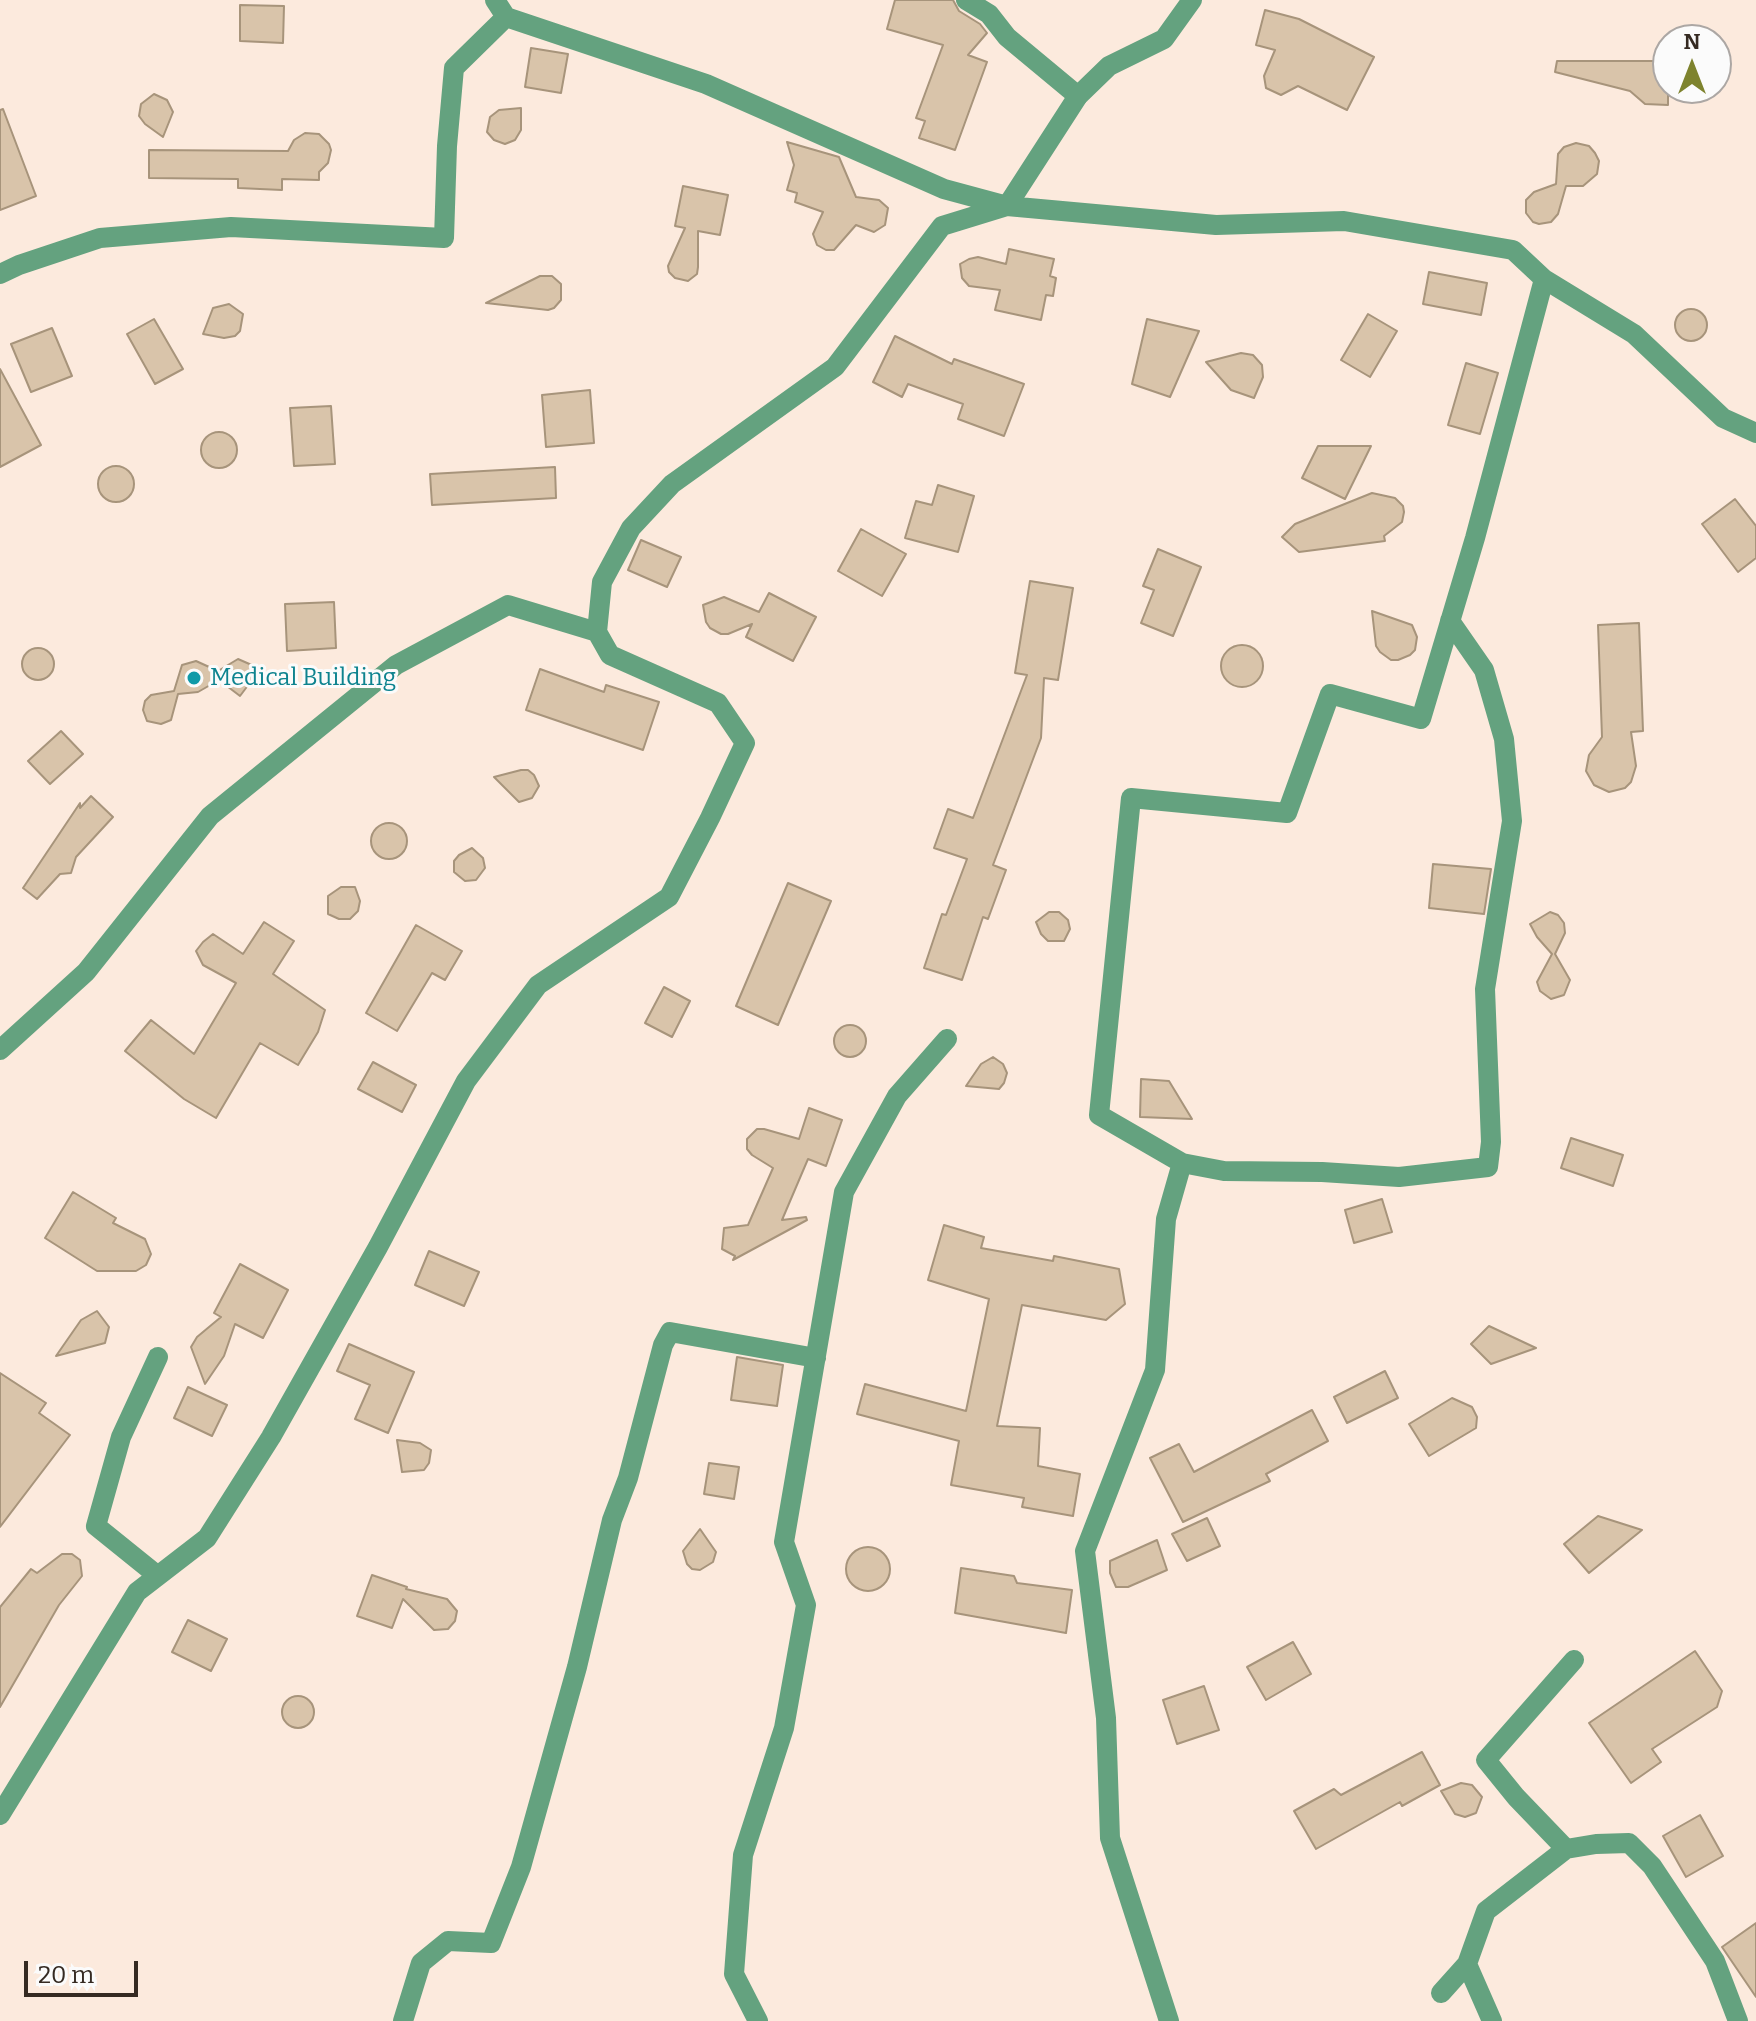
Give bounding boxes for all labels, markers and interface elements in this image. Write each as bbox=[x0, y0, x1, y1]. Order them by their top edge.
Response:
north arrow bbox=[1652, 24, 1732, 104]
text: N bbox=[1684, 28, 1700, 55]
place label: Medical Building bbox=[210, 664, 396, 692]
marker: Medical Building bbox=[185, 669, 203, 687]
scale bar bbox=[28, 1945, 142, 1995]
text: 20 m bbox=[38, 1961, 94, 1989]

